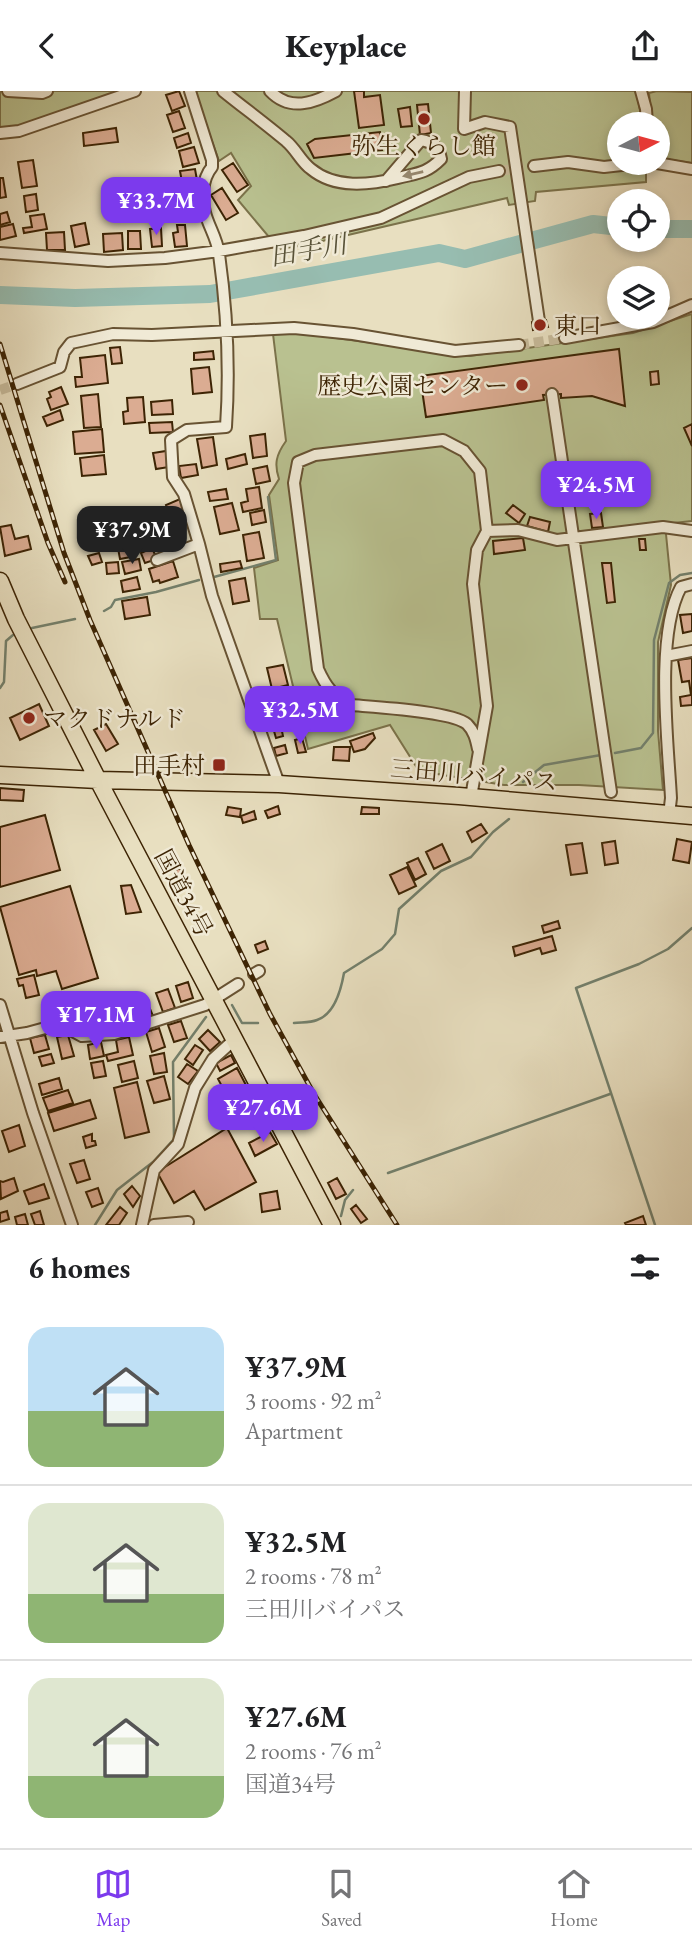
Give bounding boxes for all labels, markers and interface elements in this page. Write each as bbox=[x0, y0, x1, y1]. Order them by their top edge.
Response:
text: Keyplace bbox=[285, 25, 407, 67]
icon: back bbox=[28, 27, 66, 65]
icon: share bbox=[626, 27, 664, 65]
marker: 弥生くらし館 bbox=[416, 111, 432, 127]
north arrow bbox=[607, 112, 670, 175]
map controls bbox=[607, 112, 670, 329]
place label: 弥生くらし館 bbox=[352, 130, 496, 161]
one-way arrow bbox=[402, 169, 424, 180]
pin: ¥33.7M bbox=[99, 177, 213, 237]
text: ¥33.7M bbox=[117, 185, 195, 215]
button: locate bbox=[607, 189, 670, 252]
water label: 田手川 bbox=[267, 226, 352, 274]
button: layers bbox=[607, 266, 670, 329]
place label: 東口 bbox=[554, 310, 602, 341]
marker: 東口 bbox=[532, 317, 548, 333]
place label: 歴史公園センター bbox=[317, 370, 508, 401]
marker: 歴史公園センター bbox=[514, 377, 530, 393]
pin: ¥24.5M bbox=[539, 461, 653, 521]
text: ¥24.5M bbox=[557, 469, 635, 499]
pin: ¥37.9M bbox=[75, 507, 189, 566]
text: ¥37.9M bbox=[93, 514, 171, 544]
pin: ¥32.5M bbox=[243, 687, 357, 746]
text: ¥32.5M bbox=[261, 694, 339, 724]
place label: マクドナルド bbox=[43, 703, 186, 734]
marker: マクドナルド bbox=[21, 710, 37, 726]
place label: 田手村 bbox=[133, 750, 205, 781]
street label: 三田川バイパス bbox=[389, 752, 559, 798]
marker: 田手村 bbox=[211, 757, 227, 773]
street label: 国道34号 bbox=[148, 844, 220, 942]
pin: ¥17.1M bbox=[39, 991, 153, 1051]
text: ¥17.1M bbox=[57, 999, 135, 1029]
pin: ¥27.6M bbox=[206, 1084, 320, 1144]
text: ¥27.6M bbox=[224, 1092, 302, 1122]
text: 6 homes bbox=[28, 1248, 130, 1287]
icon: filters bbox=[626, 1248, 664, 1286]
text: ¥37.9M bbox=[245, 1347, 347, 1386]
icon: home bbox=[84, 1355, 168, 1439]
text: 3 rooms · 92 m² bbox=[245, 1386, 382, 1416]
text: Apartment bbox=[245, 1416, 343, 1446]
text: ¥32.5M bbox=[245, 1522, 347, 1561]
icon: home bbox=[84, 1531, 168, 1615]
text: 2 rooms · 78 m² bbox=[245, 1561, 382, 1591]
text: 三田川バイパス bbox=[245, 1594, 406, 1624]
text: ¥27.6M bbox=[245, 1697, 347, 1736]
icon: home bbox=[84, 1706, 168, 1790]
text: 2 rooms · 76 m² bbox=[245, 1736, 382, 1766]
text: 国道34号 bbox=[245, 1769, 336, 1799]
tab: Map bbox=[94, 1865, 132, 1932]
tab: Saved bbox=[321, 1865, 362, 1932]
tab: Home bbox=[551, 1865, 598, 1932]

